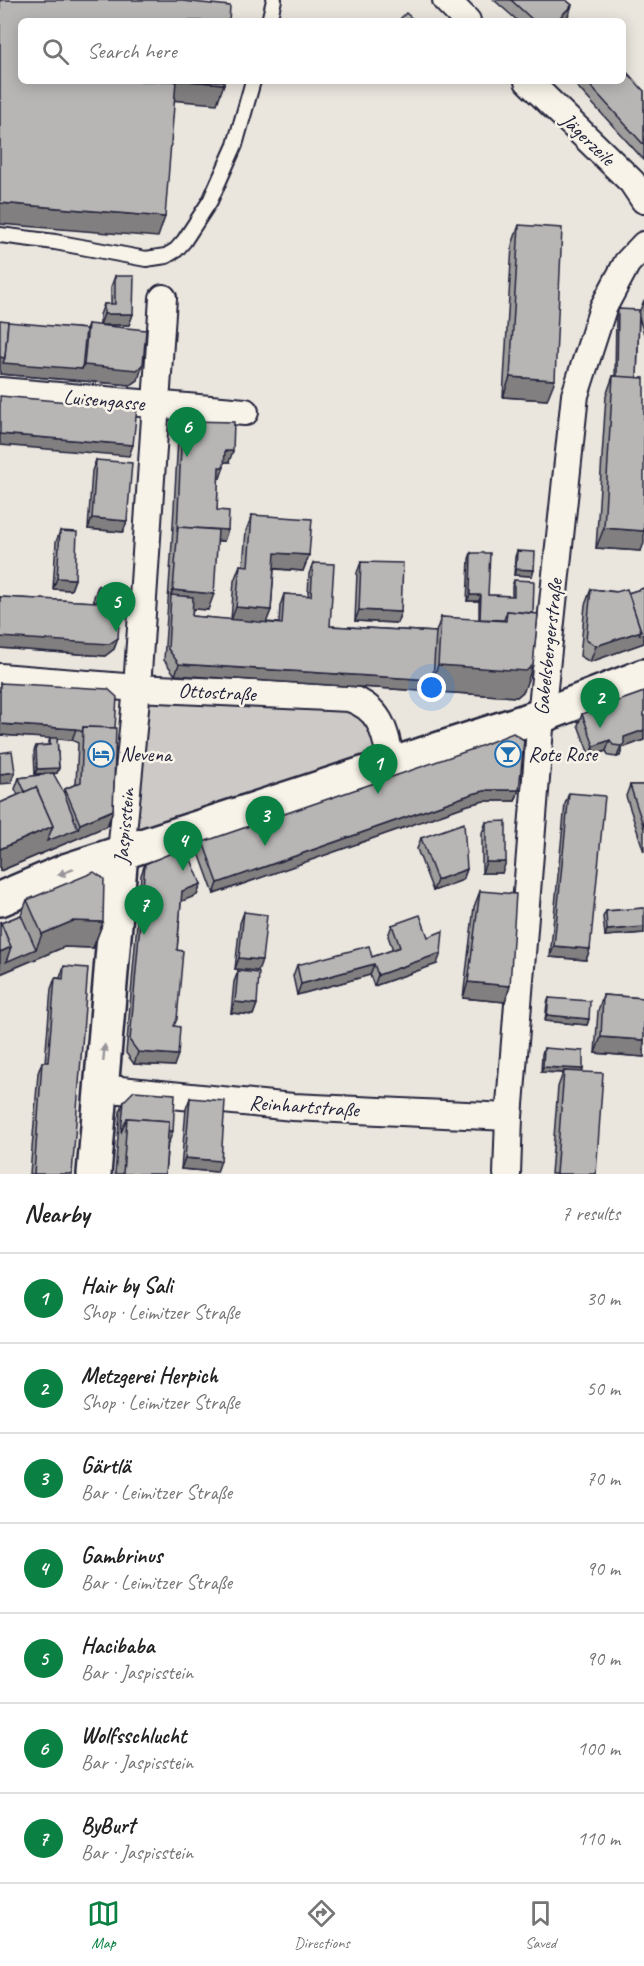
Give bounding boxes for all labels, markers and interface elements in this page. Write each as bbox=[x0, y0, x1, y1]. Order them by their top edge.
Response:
search box bbox=[18, 18, 626, 84]
icon: search bbox=[39, 35, 72, 68]
text: Search here bbox=[87, 37, 177, 65]
street label: Jägerzeile bbox=[555, 106, 622, 173]
street label: Luisengasse bbox=[63, 384, 147, 417]
pin: 6 bbox=[168, 408, 207, 457]
street label: Gabelsbergerstraße bbox=[528, 576, 568, 716]
pin: 5 bbox=[96, 582, 136, 632]
your location bbox=[417, 673, 446, 702]
street label: Ottostraße bbox=[178, 677, 259, 707]
pin: 2 bbox=[580, 678, 620, 728]
hotel icon: Nevena bbox=[86, 739, 116, 769]
bar icon: Rote Rose bbox=[493, 739, 523, 769]
place label: Nevena bbox=[120, 741, 174, 767]
place label: Rote Rose bbox=[528, 741, 599, 767]
pin: 1 bbox=[358, 744, 398, 794]
street label: Jaspisstein bbox=[108, 786, 140, 866]
pin: 3 bbox=[246, 796, 284, 846]
pin: 4 bbox=[164, 822, 202, 871]
one-way arrow bbox=[57, 867, 75, 877]
pin: 7 bbox=[124, 886, 164, 935]
one-way arrow bbox=[99, 1043, 108, 1062]
street label: Reinhartstraße bbox=[248, 1089, 362, 1123]
text: Nearby bbox=[24, 1197, 89, 1230]
text: 7 results bbox=[561, 1201, 620, 1226]
text: Hair by Sali bbox=[81, 1272, 172, 1300]
text: 1 bbox=[39, 1286, 48, 1311]
text: 30 m bbox=[586, 1286, 620, 1311]
text: Shop · Leimitzer Straße bbox=[81, 1300, 240, 1325]
text: Metzgerei Herpich bbox=[81, 1362, 218, 1390]
text: 2 bbox=[39, 1376, 48, 1401]
text: 50 m bbox=[586, 1376, 620, 1401]
text: Shop · Leimitzer Straße bbox=[81, 1390, 240, 1415]
text: Gärtlä bbox=[81, 1452, 130, 1480]
text: 3 bbox=[39, 1466, 48, 1491]
text: 70 m bbox=[586, 1466, 620, 1491]
text: Bar · Leimitzer Straße bbox=[81, 1480, 232, 1505]
text: Gambrinus bbox=[81, 1542, 162, 1570]
text: 4 bbox=[39, 1556, 48, 1581]
text: 90 m bbox=[586, 1556, 620, 1581]
text: Bar · Leimitzer Straße bbox=[81, 1570, 232, 1595]
text: Hacibaba bbox=[81, 1632, 154, 1660]
text: 5 bbox=[39, 1646, 48, 1671]
text: 90 m bbox=[586, 1646, 620, 1671]
text: Bar · Jaspisstein bbox=[81, 1660, 193, 1685]
text: Wolfsschlucht bbox=[81, 1722, 186, 1750]
text: 6 bbox=[39, 1736, 48, 1761]
text: 100 m bbox=[577, 1736, 620, 1761]
text: Bar · Jaspisstein bbox=[81, 1750, 193, 1775]
text: ByBurt bbox=[81, 1812, 135, 1840]
text: 7 bbox=[39, 1826, 48, 1851]
text: 110 m bbox=[577, 1826, 620, 1851]
text: Bar · Jaspisstein bbox=[81, 1840, 193, 1865]
tab: Map bbox=[87, 1897, 120, 1953]
tab: Directions bbox=[294, 1897, 350, 1953]
tab: Saved bbox=[524, 1897, 557, 1953]

